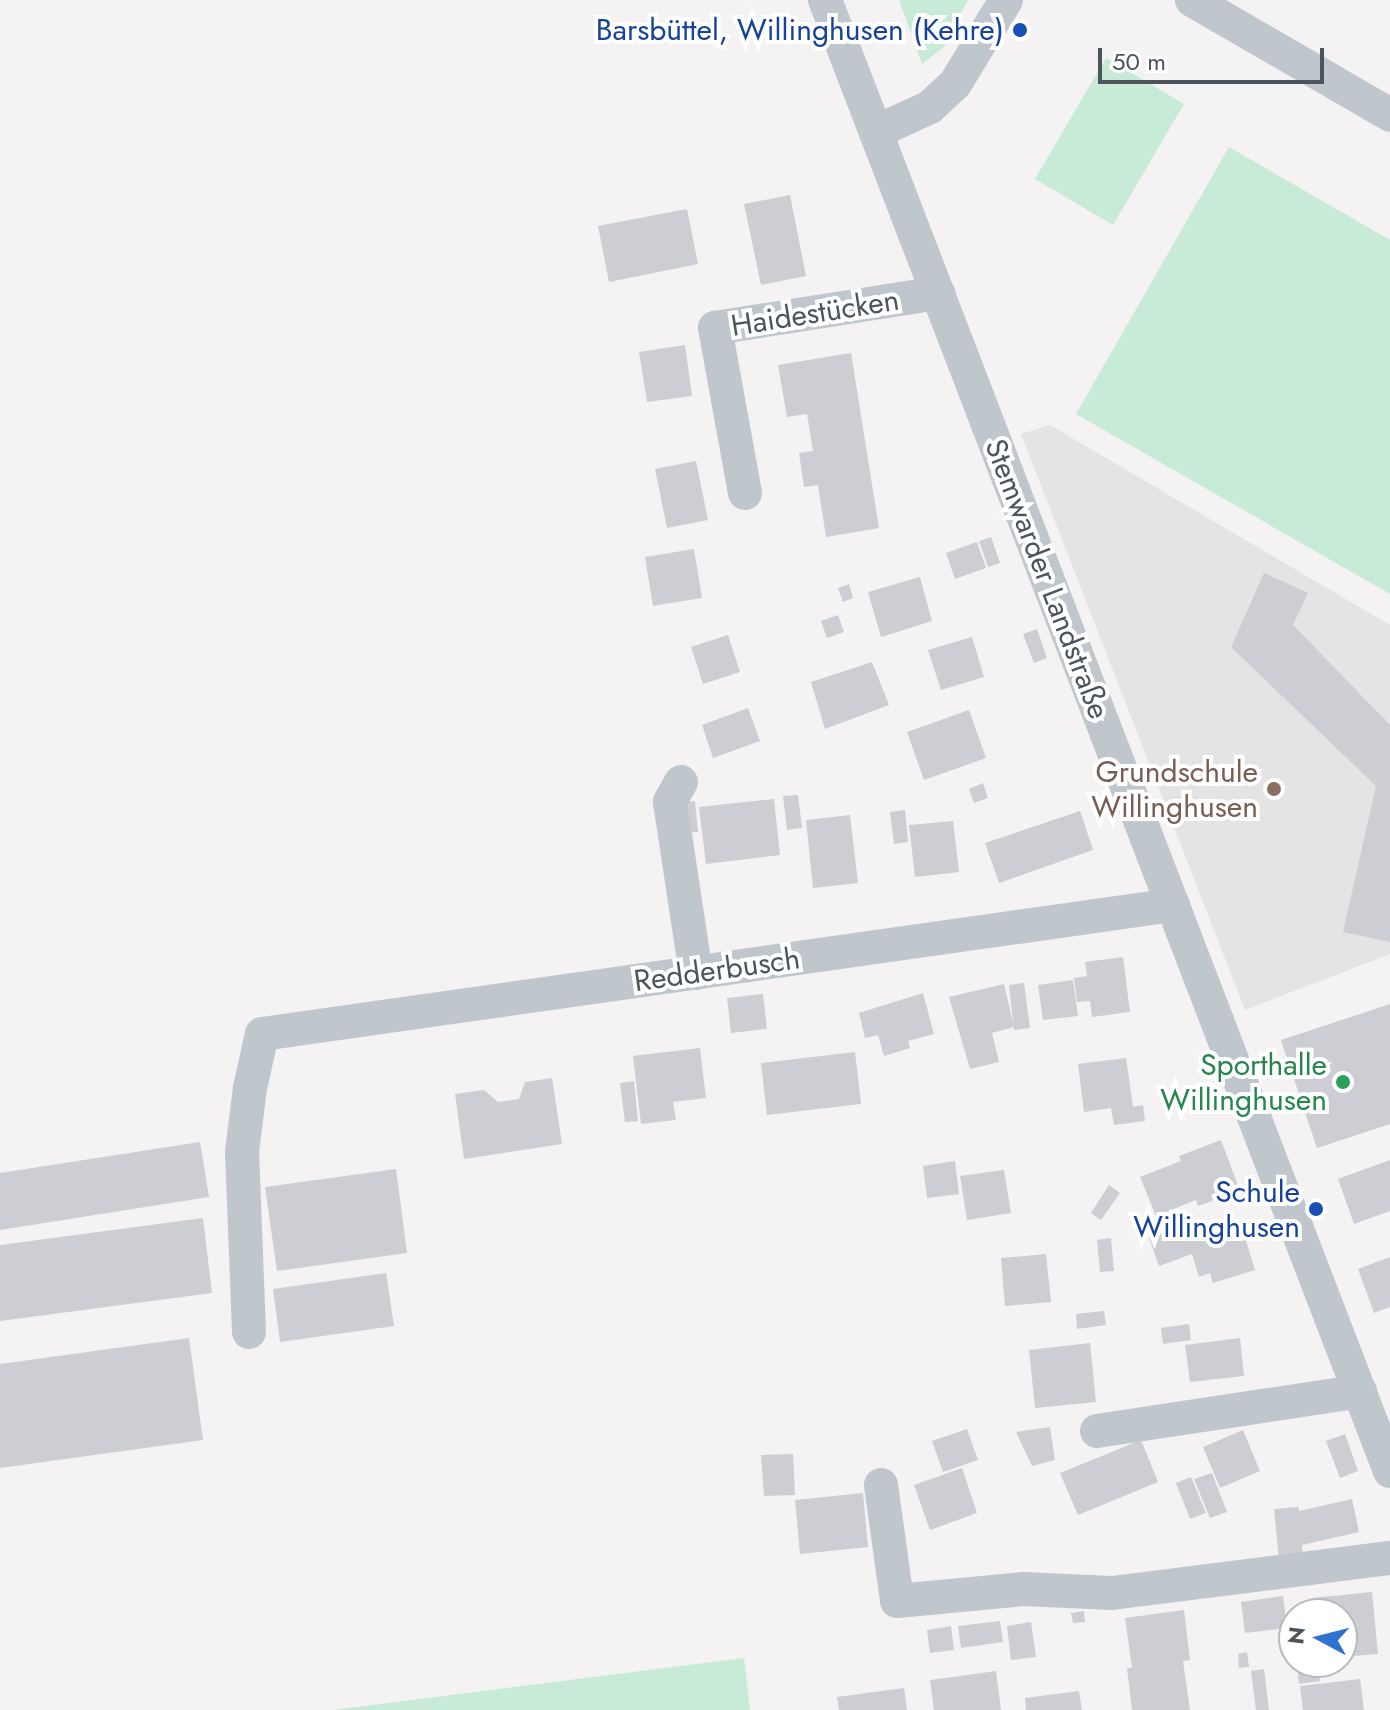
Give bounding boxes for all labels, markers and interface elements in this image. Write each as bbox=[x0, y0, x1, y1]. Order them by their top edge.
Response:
place label: Barsbüttel, Willinghusen (Kehre) bbox=[596, 12, 1004, 48]
marker: Barsbüttel, Willinghusen (Kehre) bbox=[1011, 21, 1029, 39]
scale bar bbox=[1102, 32, 1328, 82]
text: 50 m bbox=[1112, 44, 1166, 79]
street label: Haidestücken bbox=[728, 282, 902, 344]
street label: Stemwarder Landstraße bbox=[977, 434, 1117, 724]
place label: Grundschule Willinghusen bbox=[1091, 754, 1258, 824]
marker: Grundschule Willinghusen bbox=[1265, 780, 1283, 798]
street label: Redderbusch bbox=[632, 941, 802, 999]
place label: Sporthalle Willinghusen bbox=[1160, 1047, 1327, 1118]
marker: Sporthalle Willinghusen bbox=[1334, 1073, 1352, 1091]
place label: Schule Willinghusen bbox=[1133, 1174, 1300, 1244]
marker: Schule Willinghusen bbox=[1307, 1200, 1325, 1218]
north arrow bbox=[1278, 1598, 1358, 1678]
text: N bbox=[1279, 1625, 1313, 1646]

